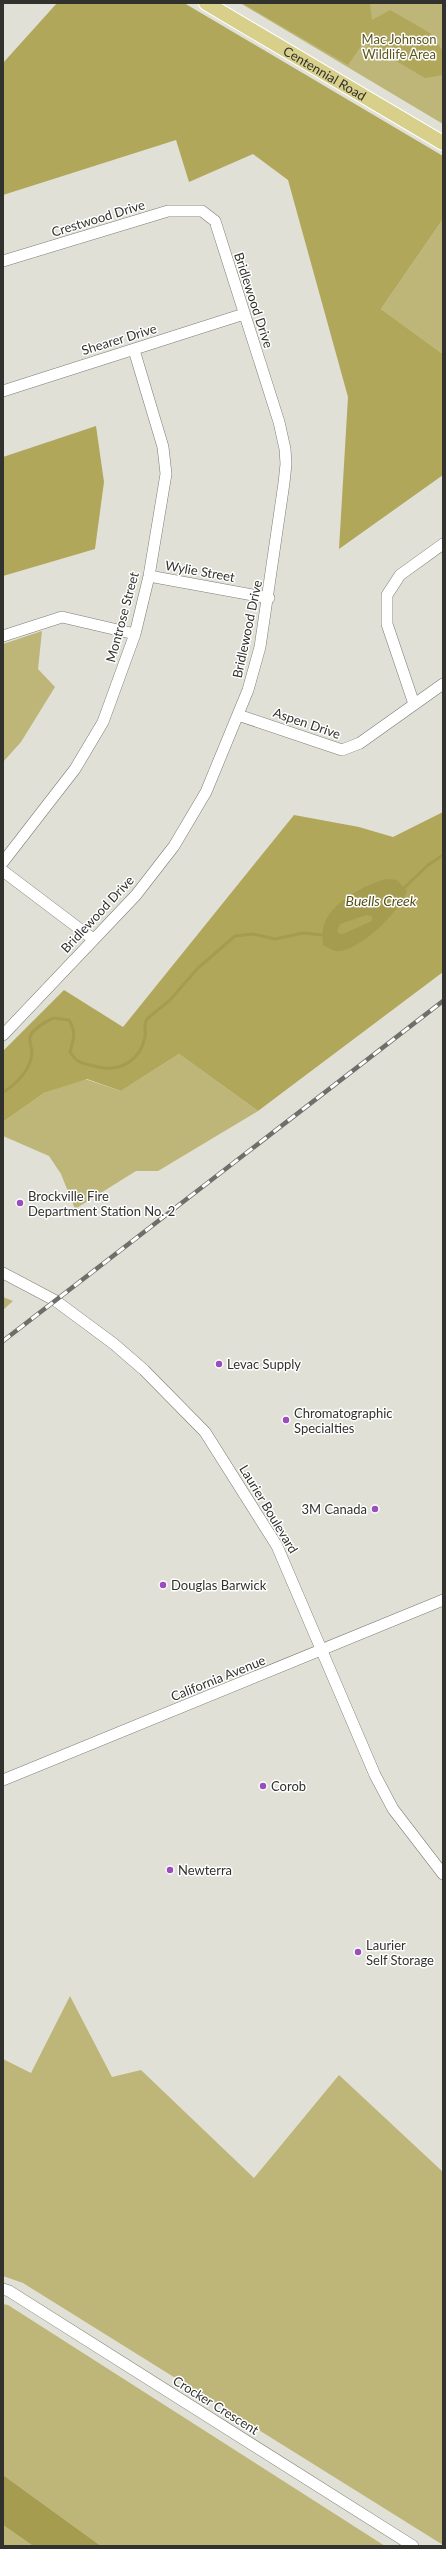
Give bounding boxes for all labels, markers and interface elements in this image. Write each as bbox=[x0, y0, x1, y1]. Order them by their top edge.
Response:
park label: Mac Johnson Wildlife Area bbox=[362, 31, 436, 62]
street label: Centennial Road bbox=[280, 43, 369, 104]
street label: Crestwood Drive bbox=[49, 196, 147, 240]
street label: Bridlewood Drive bbox=[231, 250, 277, 350]
street label: Shearer Drive bbox=[80, 320, 159, 358]
street label: Wylie Street bbox=[164, 557, 236, 585]
street label: Montrose Street bbox=[102, 570, 142, 664]
street label: Bridlewood Drive bbox=[229, 578, 265, 679]
street label: Aspen Drive bbox=[271, 704, 343, 742]
street label: Bridlewood Drive bbox=[57, 872, 137, 956]
water label: Buells Creek bbox=[346, 892, 417, 909]
place label: Brockville Fire Department Station No. 2 bbox=[28, 1188, 175, 1219]
marker: Brockville Fire Department Station No. 2 bbox=[15, 1198, 25, 1208]
place label: Levac Supply bbox=[227, 1356, 301, 1372]
marker: Levac Supply bbox=[214, 1359, 224, 1369]
place label: Chromatographic Specialties bbox=[294, 1405, 393, 1436]
marker: Chromatographic Specialties bbox=[281, 1415, 291, 1425]
street label: Laurier Boulevard bbox=[236, 1462, 302, 1556]
place label: 3M Canada bbox=[301, 1501, 367, 1517]
marker: 3M Canada bbox=[370, 1504, 380, 1514]
place label: Douglas Barwick bbox=[171, 1577, 267, 1593]
marker: Douglas Barwick bbox=[158, 1580, 168, 1590]
street label: California Avenue bbox=[168, 1652, 268, 1704]
place label: Corob bbox=[271, 1778, 306, 1794]
marker: Corob bbox=[258, 1781, 268, 1791]
place label: Newterra bbox=[178, 1862, 232, 1878]
marker: Newterra bbox=[165, 1865, 175, 1875]
place label: Laurier Self Storage bbox=[366, 1937, 434, 1968]
marker: Laurier Self Storage bbox=[353, 1947, 363, 1957]
street label: Crocker Crescent bbox=[170, 2372, 262, 2438]

